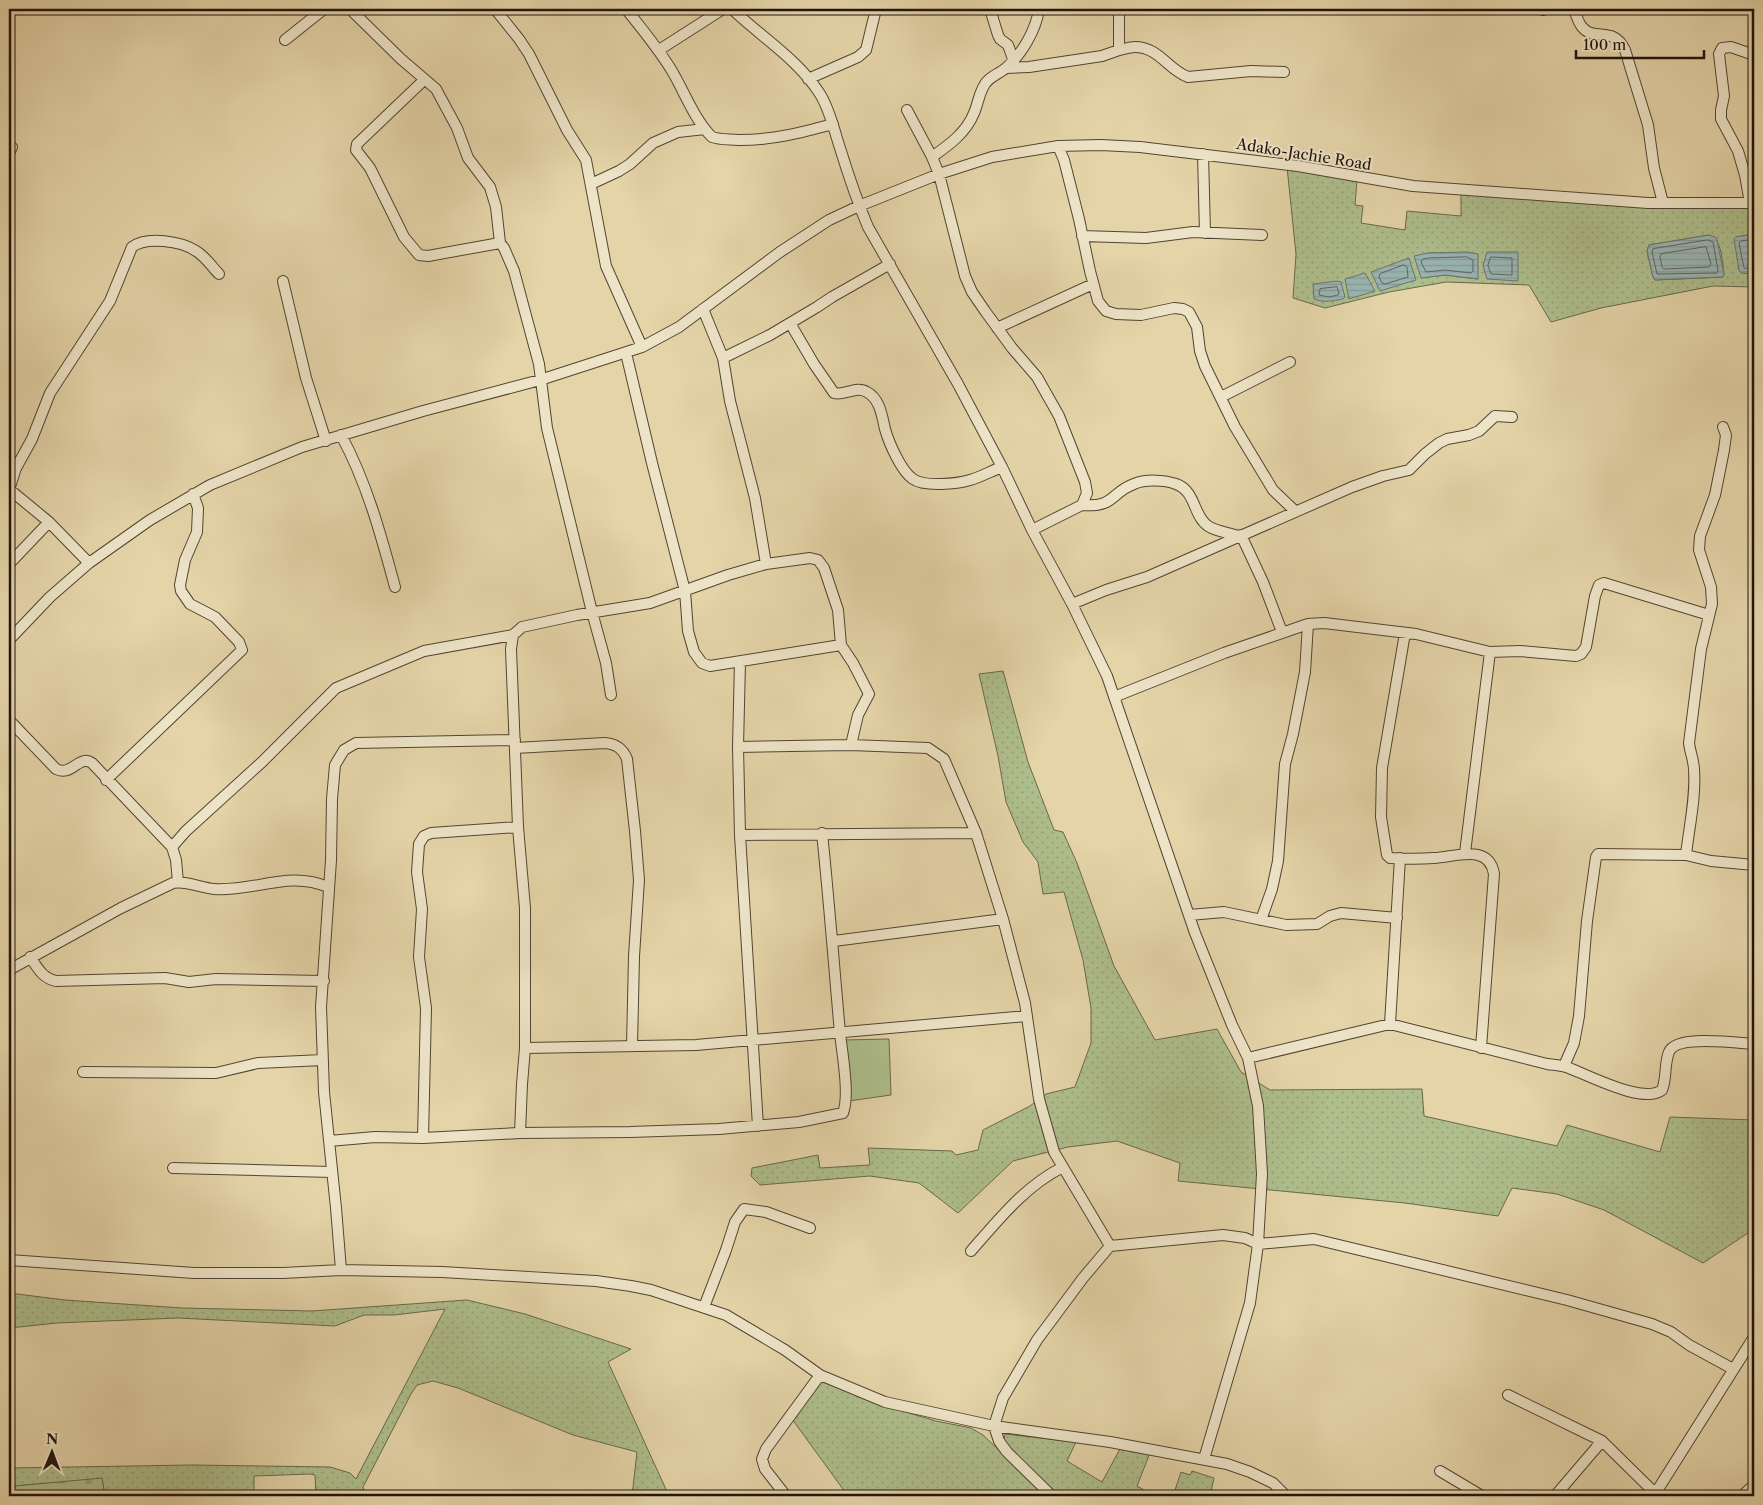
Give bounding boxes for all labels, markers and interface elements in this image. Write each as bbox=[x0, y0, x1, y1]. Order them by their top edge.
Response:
scale bar bbox=[1576, 28, 1703, 60]
text: 100 m bbox=[1583, 35, 1626, 54]
street label: Adako-Jachie Road bbox=[1234, 134, 1373, 174]
north arrow bbox=[28, 1428, 78, 1478]
text: N bbox=[46, 1430, 58, 1448]

